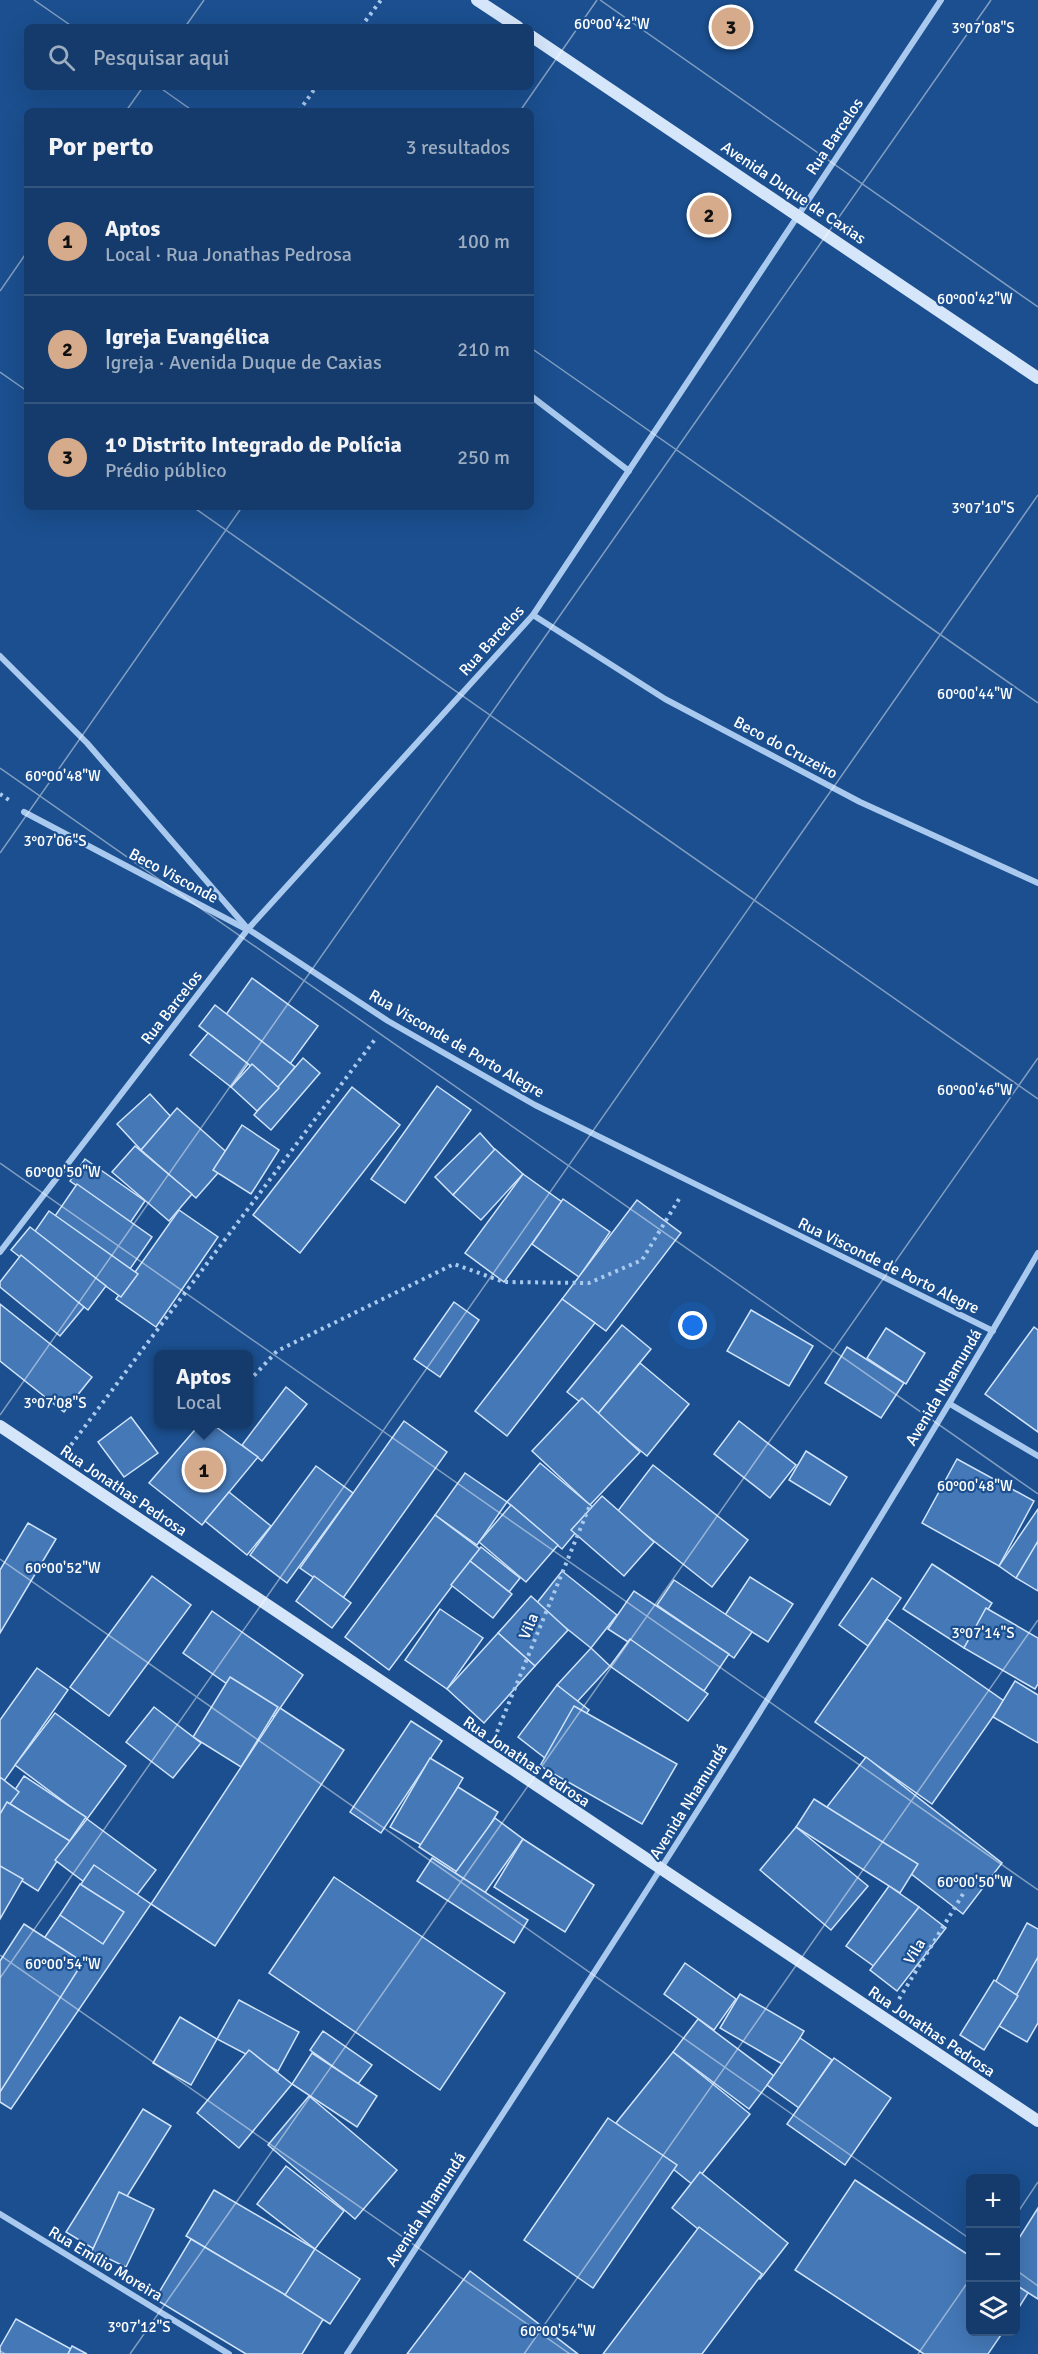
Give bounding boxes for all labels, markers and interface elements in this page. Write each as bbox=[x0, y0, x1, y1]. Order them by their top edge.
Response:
pin: 3 bbox=[712, 4, 750, 50]
text: 60°00'42"W bbox=[574, 15, 650, 33]
text: 3°07'08"S bbox=[951, 19, 1015, 37]
search box bbox=[24, 24, 534, 90]
icon: search bbox=[45, 41, 78, 74]
text: Pesquisar aqui bbox=[93, 44, 229, 71]
street label: Rua Barcelos bbox=[802, 94, 868, 179]
text: Por perto bbox=[48, 131, 154, 163]
text: 3 resultados bbox=[406, 135, 510, 160]
street label: Avenida Duque de Caxias bbox=[717, 137, 870, 249]
pin: 2 bbox=[690, 192, 728, 238]
text: Aptos bbox=[105, 215, 160, 242]
text: 1 bbox=[62, 229, 73, 254]
text: 100 m bbox=[457, 229, 510, 254]
text: Local · Rua Jonathas Pedrosa bbox=[105, 242, 352, 267]
text: 60°00'42"W bbox=[937, 290, 1013, 308]
text: Igreja Evangélica bbox=[105, 323, 270, 350]
text: 2 bbox=[62, 337, 73, 362]
text: 210 m bbox=[457, 337, 510, 362]
text: Igreja · Avenida Duque de Caxias bbox=[105, 350, 382, 375]
text: 1º Distrito Integrado de Polícia bbox=[105, 431, 402, 458]
text: 3 bbox=[62, 445, 73, 470]
text: 250 m bbox=[457, 445, 510, 470]
text: Prédio público bbox=[105, 458, 227, 483]
text: 3°07'10"S bbox=[951, 499, 1015, 517]
street label: Rua Barcelos bbox=[455, 601, 529, 680]
text: 60°00'44"W bbox=[937, 685, 1013, 703]
street label: Beco do Cruzeiro bbox=[730, 712, 841, 784]
text: 60°00'48"W bbox=[25, 767, 101, 785]
text: 3°07'06"S bbox=[23, 832, 87, 850]
street label: Beco Visconde bbox=[125, 844, 222, 908]
street label: Rua Barcelos bbox=[137, 967, 207, 1049]
street label: Rua Visconde de Porto Alegre bbox=[365, 985, 548, 1102]
text: 60°00'46"W bbox=[937, 1081, 1013, 1099]
text: 60°00'50"W bbox=[25, 1163, 101, 1181]
street label: Rua Visconde de Porto Alegre bbox=[795, 1213, 983, 1319]
your location bbox=[678, 1311, 707, 1340]
street label: Avenida Nhamundá bbox=[901, 1326, 986, 1449]
popup bbox=[154, 1350, 253, 1428]
text: Aptos bbox=[176, 1363, 231, 1390]
text: Local bbox=[176, 1390, 222, 1415]
text: 3°07'08"S bbox=[23, 1394, 87, 1412]
street label: Rua Jonathas Pedrosa bbox=[56, 1441, 191, 1541]
pin: 1 bbox=[184, 1448, 224, 1492]
text: 60°00'48"W bbox=[937, 1477, 1013, 1495]
text: 60°00'52"W bbox=[25, 1559, 101, 1577]
street label: Vila bbox=[515, 1610, 543, 1642]
text: 3°07'14"S bbox=[951, 1624, 1015, 1642]
street label: Rua Jonathas Pedrosa bbox=[459, 1712, 594, 1812]
street label: Avenida Nhamundá bbox=[645, 1740, 732, 1863]
text: 60°00'50"W bbox=[937, 1873, 1013, 1891]
street label: Vila bbox=[899, 1935, 930, 1968]
text: 60°00'54"W bbox=[25, 1955, 101, 1973]
street label: Rua Jonathas Pedrosa bbox=[864, 1982, 999, 2082]
street label: Avenida Nhamundá bbox=[381, 2149, 470, 2270]
map controls bbox=[966, 2174, 1020, 2336]
button: + bbox=[966, 2174, 1020, 2228]
street label: Rua Emílio Moreira bbox=[45, 2222, 166, 2306]
button: − bbox=[966, 2228, 1020, 2282]
button: layers bbox=[966, 2282, 1020, 2336]
text: 3°07'12"S bbox=[107, 2318, 171, 2336]
text: 60°00'54"W bbox=[520, 2322, 596, 2340]

